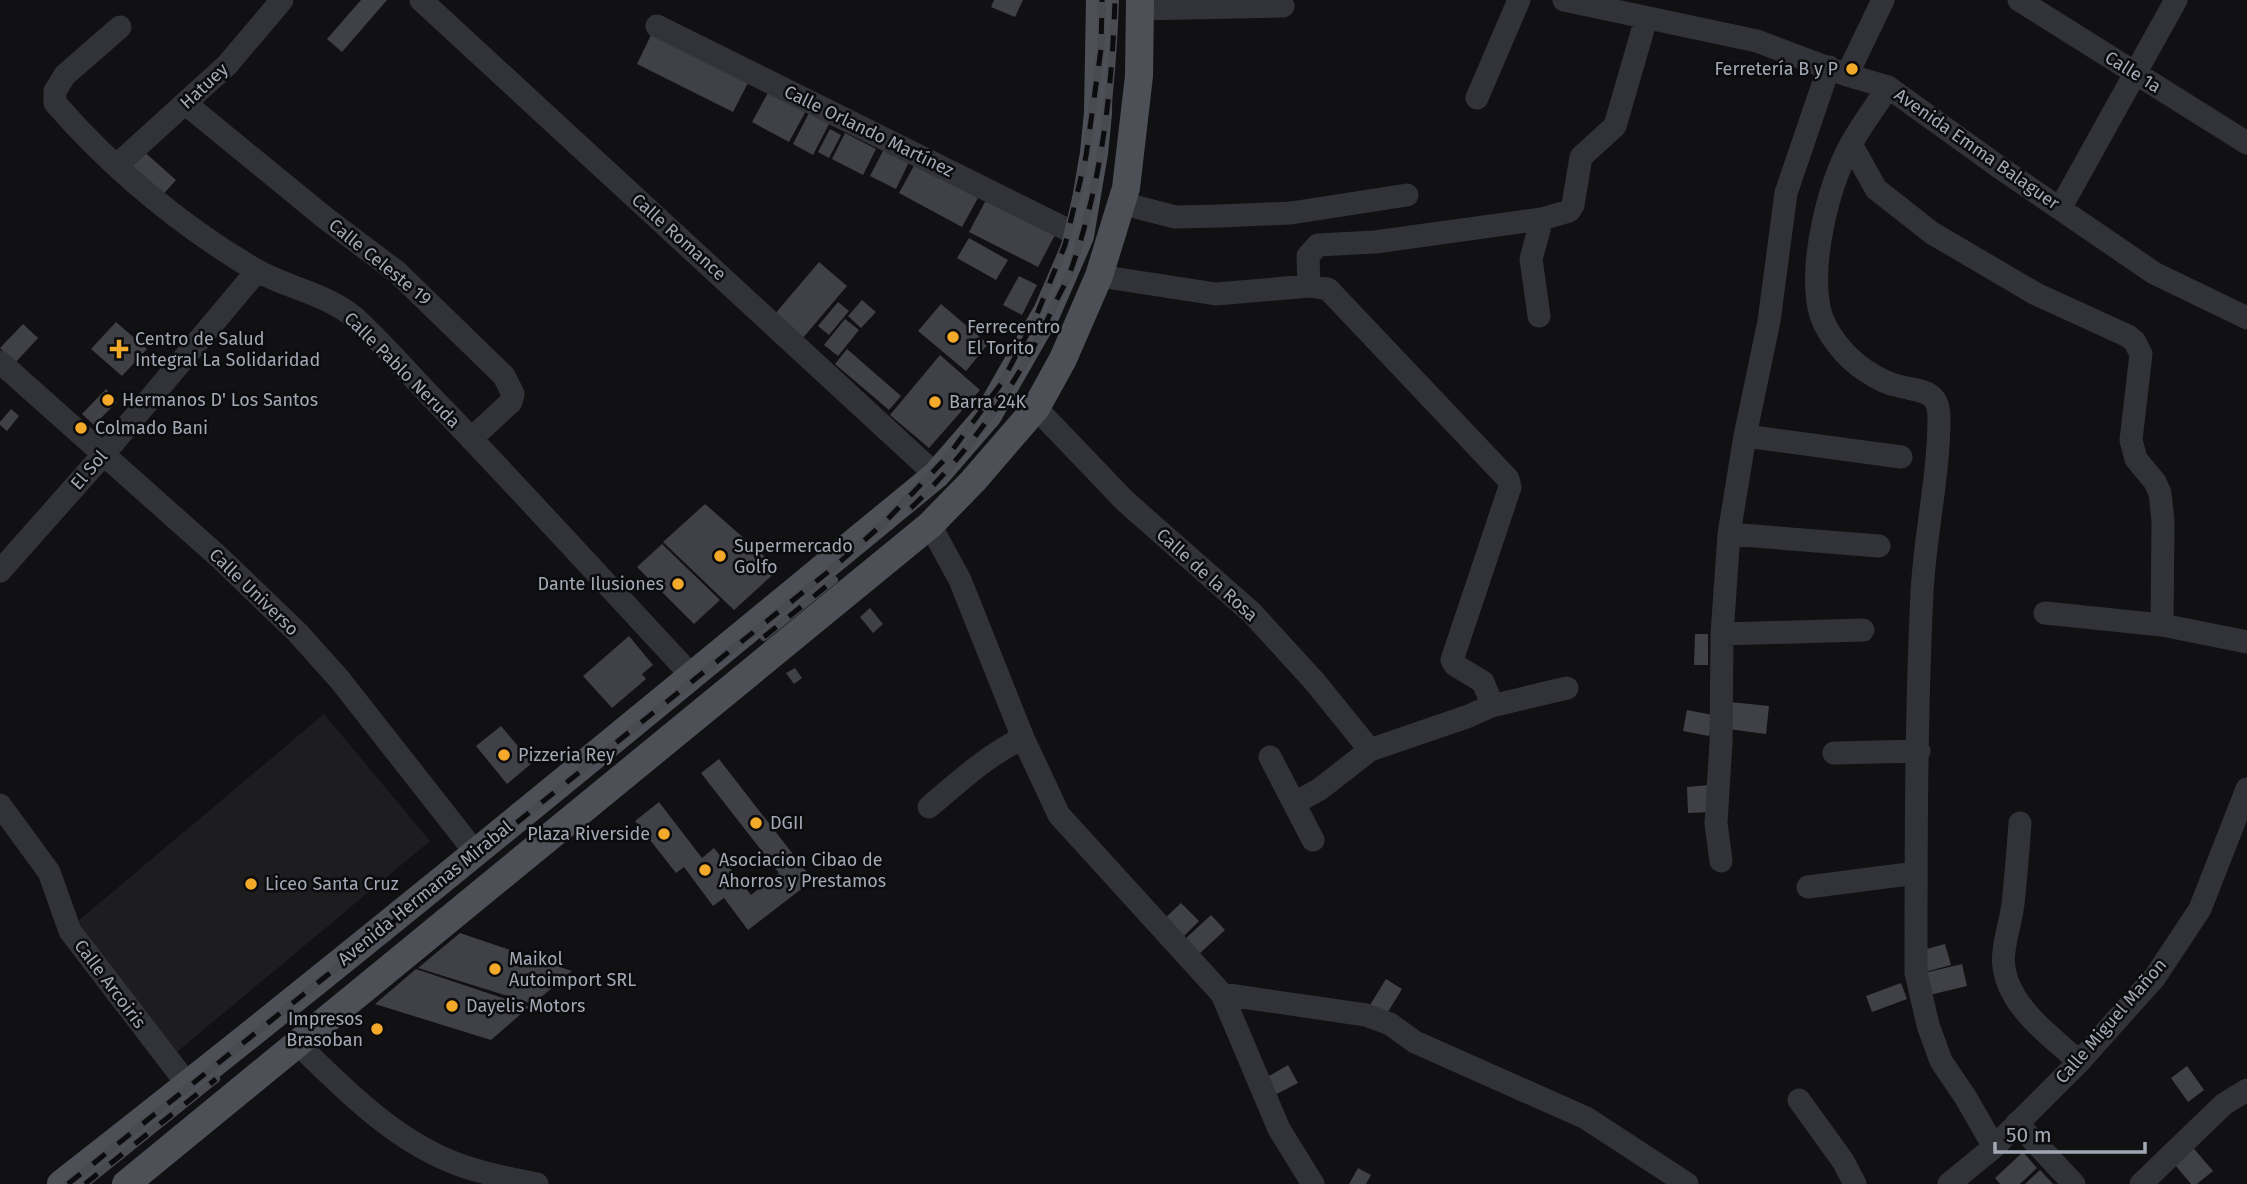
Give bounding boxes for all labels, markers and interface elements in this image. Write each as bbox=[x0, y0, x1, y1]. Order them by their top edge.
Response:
street label: Calle 1a bbox=[2101, 46, 2165, 98]
street label: Hatuey bbox=[175, 58, 233, 114]
place label: Ferretería B y P bbox=[1714, 58, 1838, 80]
marker: Ferretería B y P bbox=[1844, 61, 1860, 77]
street label: Calle Orlando Martínez bbox=[781, 80, 957, 182]
street label: Avenida Emma Balaguer bbox=[1890, 84, 2064, 214]
street label: Calle Romance bbox=[627, 189, 731, 285]
street label: Calle Celeste 19 bbox=[324, 214, 436, 310]
street label: Calle Pablo Neruda bbox=[339, 307, 465, 433]
place label: Ferrecentro El Torito bbox=[967, 316, 1060, 359]
place label: Centro de Salud Integral La Solidaridad bbox=[135, 328, 320, 371]
marker: Ferrecentro El Torito bbox=[945, 329, 961, 345]
marker: Centro de Salud Integral La Solidaridad bbox=[109, 339, 129, 359]
place label: Hermanos D' Los Santos bbox=[122, 389, 318, 411]
place label: Barra 24K bbox=[949, 391, 1027, 413]
marker: Hermanos D' Los Santos bbox=[100, 392, 116, 408]
marker: Barra 24K bbox=[927, 394, 943, 410]
place label: Colmado Bani bbox=[95, 417, 208, 439]
marker: Colmado Bani bbox=[73, 420, 89, 436]
street label: El Sol bbox=[66, 446, 112, 494]
street label: Calle de la Rosa bbox=[1152, 524, 1262, 626]
place label: Supermercado Golfo bbox=[734, 535, 853, 578]
street label: Calle Universo bbox=[205, 544, 303, 640]
marker: Supermercado Golfo bbox=[712, 548, 728, 564]
place label: Dante Ilusiones bbox=[538, 573, 664, 595]
marker: Dante Ilusiones bbox=[670, 576, 686, 592]
place label: Pizzeria Rey bbox=[518, 744, 615, 766]
marker: Pizzeria Rey bbox=[496, 747, 512, 763]
place label: DGII bbox=[770, 812, 804, 834]
marker: DGII bbox=[748, 815, 764, 831]
street label: Avenida Hermanas Mirabal bbox=[333, 816, 517, 970]
place label: Plaza Riverside bbox=[527, 823, 650, 845]
marker: Plaza Riverside bbox=[656, 826, 672, 842]
place label: Asociacion Cibao de Ahorros y Prestamos bbox=[719, 849, 886, 892]
marker: Asociacion Cibao de Ahorros y Prestamos bbox=[697, 862, 713, 878]
place label: Liceo Santa Cruz bbox=[265, 873, 399, 895]
marker: Liceo Santa Cruz bbox=[243, 876, 259, 892]
street label: Calle Arcoiris bbox=[69, 935, 151, 1033]
place label: Maikol Autoimport SRL bbox=[509, 948, 636, 991]
street label: Calle Miguel Mañon bbox=[2051, 954, 2171, 1088]
marker: Maikol Autoimport SRL bbox=[487, 961, 503, 977]
place label: Dayelis Motors bbox=[466, 995, 585, 1017]
marker: Dayelis Motors bbox=[444, 998, 460, 1014]
place label: Impresos Brasoban bbox=[286, 1008, 363, 1051]
marker: Impresos Brasoban bbox=[369, 1021, 385, 1037]
scale bar bbox=[1995, 1110, 2146, 1154]
text: 50 m bbox=[2006, 1122, 2052, 1148]

